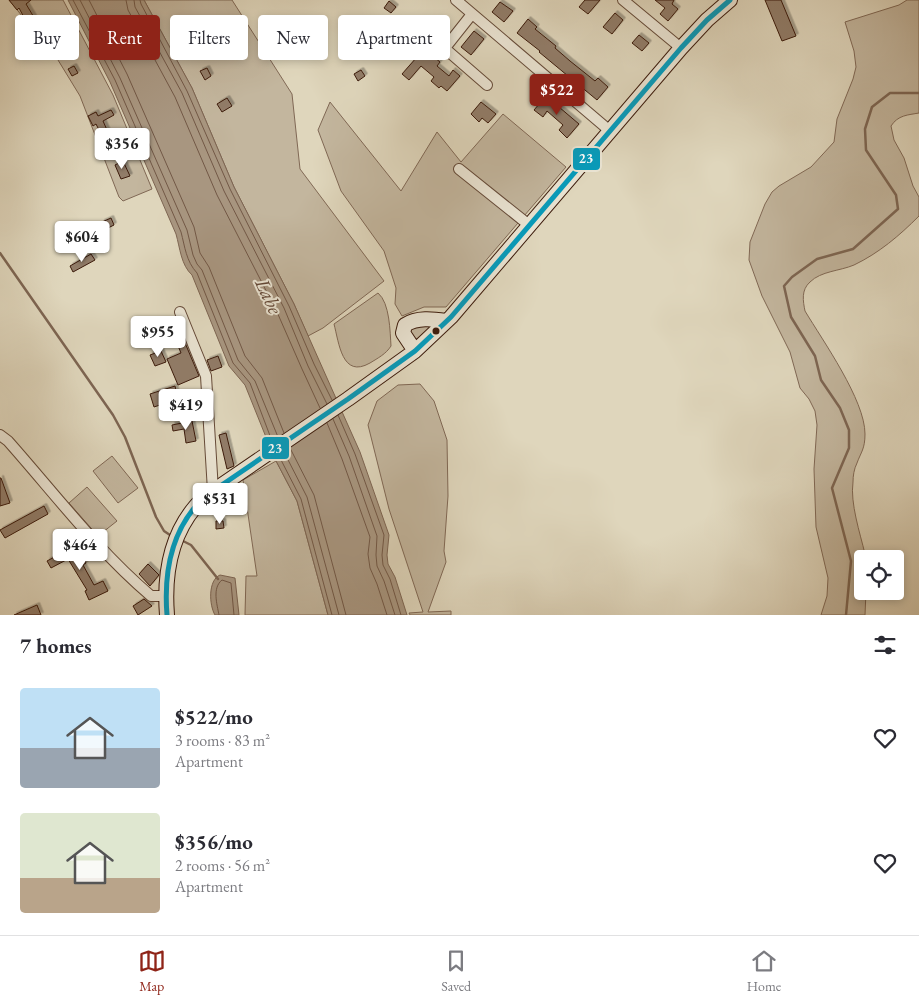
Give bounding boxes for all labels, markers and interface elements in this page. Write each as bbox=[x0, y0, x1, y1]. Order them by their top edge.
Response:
chip: Buy bbox=[15, 15, 79, 60]
chip: Rent bbox=[89, 15, 160, 60]
chip: Filters bbox=[170, 15, 248, 60]
chip: New bbox=[258, 15, 328, 60]
chip: Apartment bbox=[338, 15, 450, 60]
pin: $522 bbox=[527, 74, 587, 116]
text: $522 bbox=[541, 79, 573, 100]
pin: $356 bbox=[92, 128, 152, 170]
text: $356 bbox=[106, 133, 138, 154]
line badge: 23 bbox=[572, 147, 601, 171]
text: 23 bbox=[579, 149, 593, 167]
pin: $604 bbox=[52, 220, 112, 263]
text: $604 bbox=[66, 226, 98, 247]
water label: Labe bbox=[249, 273, 289, 318]
pin: $955 bbox=[128, 316, 188, 358]
text: $955 bbox=[142, 321, 174, 342]
unlabelled marker bbox=[431, 326, 441, 336]
pin: $419 bbox=[156, 388, 216, 431]
text: $419 bbox=[170, 394, 202, 415]
line badge: 23 bbox=[261, 436, 290, 460]
text: 23 bbox=[268, 439, 282, 457]
pin: $531 bbox=[190, 482, 250, 525]
text: $531 bbox=[204, 488, 236, 509]
pin: $464 bbox=[50, 528, 110, 571]
text: $464 bbox=[64, 534, 96, 555]
map controls bbox=[854, 550, 904, 600]
button: locate bbox=[854, 550, 904, 600]
icon: filters bbox=[871, 631, 899, 659]
text: 7 homes bbox=[20, 632, 92, 659]
text: $522/mo bbox=[175, 703, 253, 730]
icon: home bbox=[60, 708, 120, 768]
icon: heart bbox=[871, 724, 899, 752]
text: 3 rooms · 83 m² bbox=[175, 730, 270, 751]
text: Apartment bbox=[175, 751, 243, 772]
text: $356/mo bbox=[175, 828, 253, 855]
icon: home bbox=[60, 833, 120, 893]
icon: heart bbox=[871, 849, 899, 877]
text: 2 rooms · 56 m² bbox=[175, 855, 270, 876]
text: Apartment bbox=[175, 876, 243, 897]
tab: Map bbox=[138, 947, 166, 995]
tab: Saved bbox=[441, 947, 471, 995]
tab: Home bbox=[747, 947, 781, 995]

